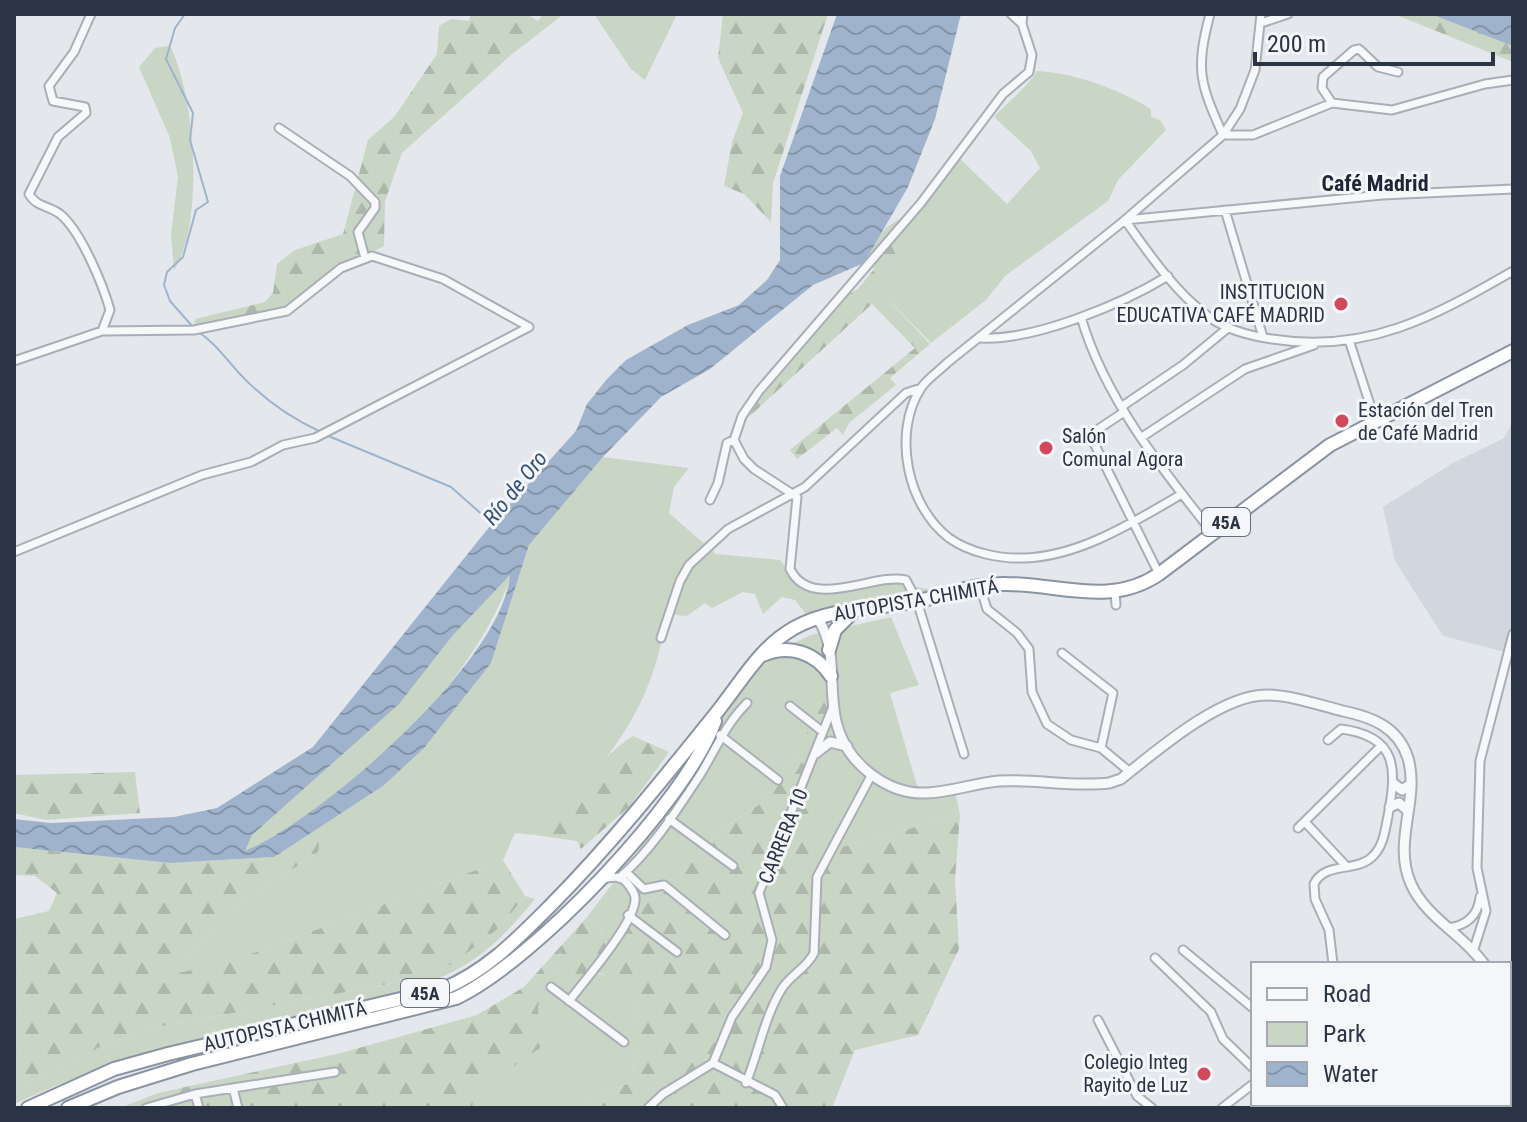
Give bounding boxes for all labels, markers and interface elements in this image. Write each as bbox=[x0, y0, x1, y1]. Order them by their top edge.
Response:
scale bar bbox=[1255, 16, 1493, 66]
text: 200 m bbox=[1267, 30, 1326, 58]
district label: Café Madrid bbox=[1321, 171, 1429, 196]
place label: INSTITUCION EDUCATIVA CAFÉ MADRID bbox=[1117, 280, 1325, 327]
marker: INSTITUCION EDUCATIVA CAFÉ MADRID bbox=[1332, 295, 1350, 313]
place label: Estación del Tren de Café Madrid bbox=[1358, 398, 1493, 445]
marker: Estación del Tren de Café Madrid bbox=[1333, 412, 1351, 430]
place label: Salón Comunal Agora bbox=[1062, 424, 1183, 471]
marker: Salón Comunal Agora bbox=[1037, 439, 1055, 457]
water label: Río de Oro bbox=[478, 446, 552, 530]
road number: 45A bbox=[1202, 508, 1250, 536]
street label: AUTOPISTA CHIMITÁ bbox=[832, 574, 1001, 626]
street label: CARRERA 10 bbox=[753, 785, 813, 887]
legend bbox=[1251, 962, 1511, 1106]
road number: 45A bbox=[401, 979, 449, 1007]
text: Road bbox=[1323, 980, 1371, 1008]
street label: AUTOPISTA CHIMITÁ bbox=[201, 995, 369, 1056]
text: Park bbox=[1323, 1020, 1366, 1048]
place label: Colegio Integ Rayito de Luz bbox=[1083, 1050, 1188, 1097]
text: Water bbox=[1323, 1060, 1378, 1088]
marker: Colegio Integ Rayito de Luz bbox=[1195, 1065, 1213, 1083]

